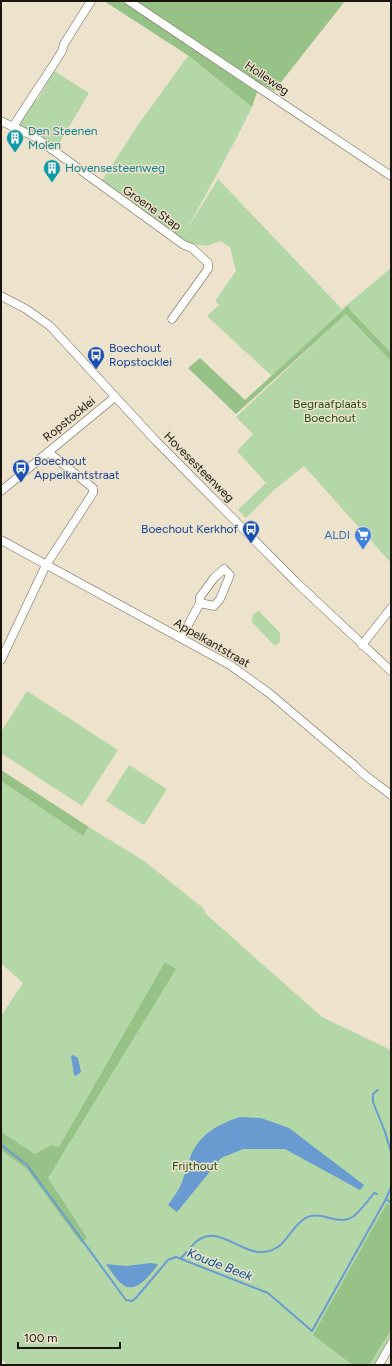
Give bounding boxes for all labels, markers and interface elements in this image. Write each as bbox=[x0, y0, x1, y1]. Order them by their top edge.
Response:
street label: Holleweg bbox=[242, 58, 292, 98]
place label: Den Steenen Molen bbox=[28, 124, 98, 152]
building icon: Den Steenen Molen bbox=[5, 128, 25, 153]
building icon: Hovensesteenweg bbox=[42, 158, 62, 183]
place label: Hovensesteenweg bbox=[65, 161, 165, 175]
street label: Groene Stap bbox=[120, 183, 184, 233]
place label: Boechout Ropstocklei bbox=[109, 341, 172, 369]
bus stop icon: Boechout Ropstocklei bbox=[86, 345, 106, 370]
street label: Ropstocklei bbox=[40, 394, 98, 444]
park label: Begraafplaats Boechout bbox=[293, 397, 367, 425]
street label: Hovesesteenweg bbox=[161, 429, 237, 505]
place label: Boechout Appelkantstraat bbox=[34, 454, 120, 482]
bus stop icon: Boechout Appelkantstraat bbox=[11, 458, 31, 483]
bus stop icon: Boechout Kerkhof bbox=[241, 519, 261, 544]
place label: Boechout Kerkhof bbox=[141, 522, 239, 536]
supermarket icon: ALDI bbox=[353, 525, 373, 550]
place label: ALDI bbox=[324, 528, 350, 542]
street label: Appelkantstraat bbox=[171, 616, 253, 671]
park label: Frijthout bbox=[172, 1159, 218, 1173]
water label: Koude Beek bbox=[185, 1245, 255, 1284]
scale bar bbox=[18, 1324, 120, 1350]
text: 100 m bbox=[24, 1331, 58, 1345]

